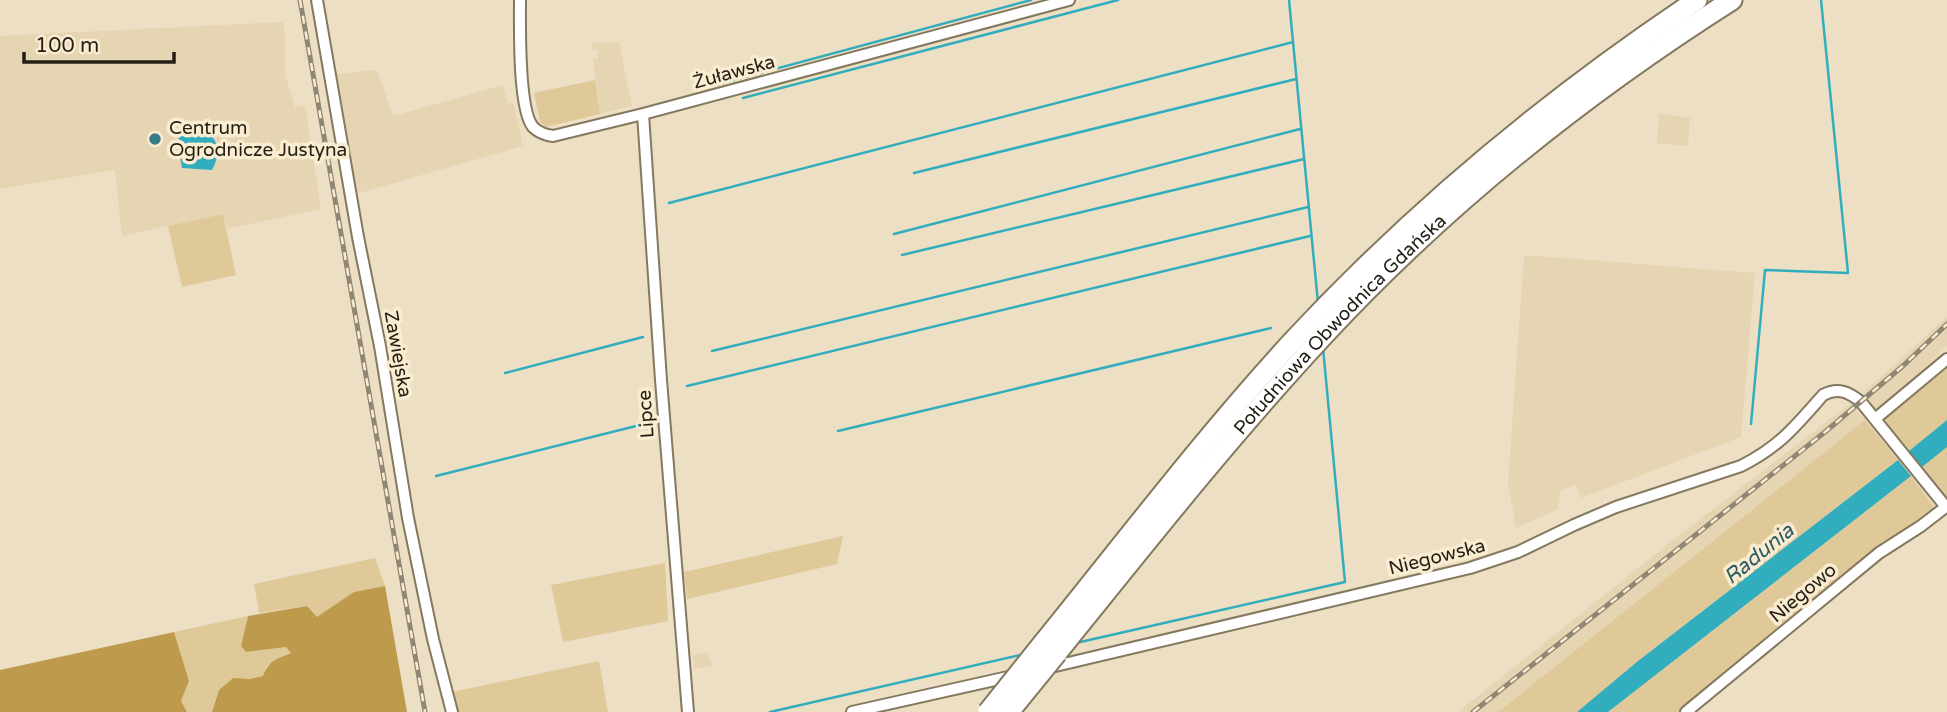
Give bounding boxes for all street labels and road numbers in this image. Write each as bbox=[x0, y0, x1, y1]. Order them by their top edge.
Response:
street label: Żuławska bbox=[691, 50, 777, 94]
street label: Południowa Obwodnica Gdańska bbox=[1229, 210, 1451, 439]
street label: Zawiejska bbox=[380, 309, 416, 399]
street label: Lipce bbox=[633, 389, 659, 439]
street label: Niegowska bbox=[1386, 534, 1488, 580]
street label: Niegowo bbox=[1765, 559, 1841, 627]

